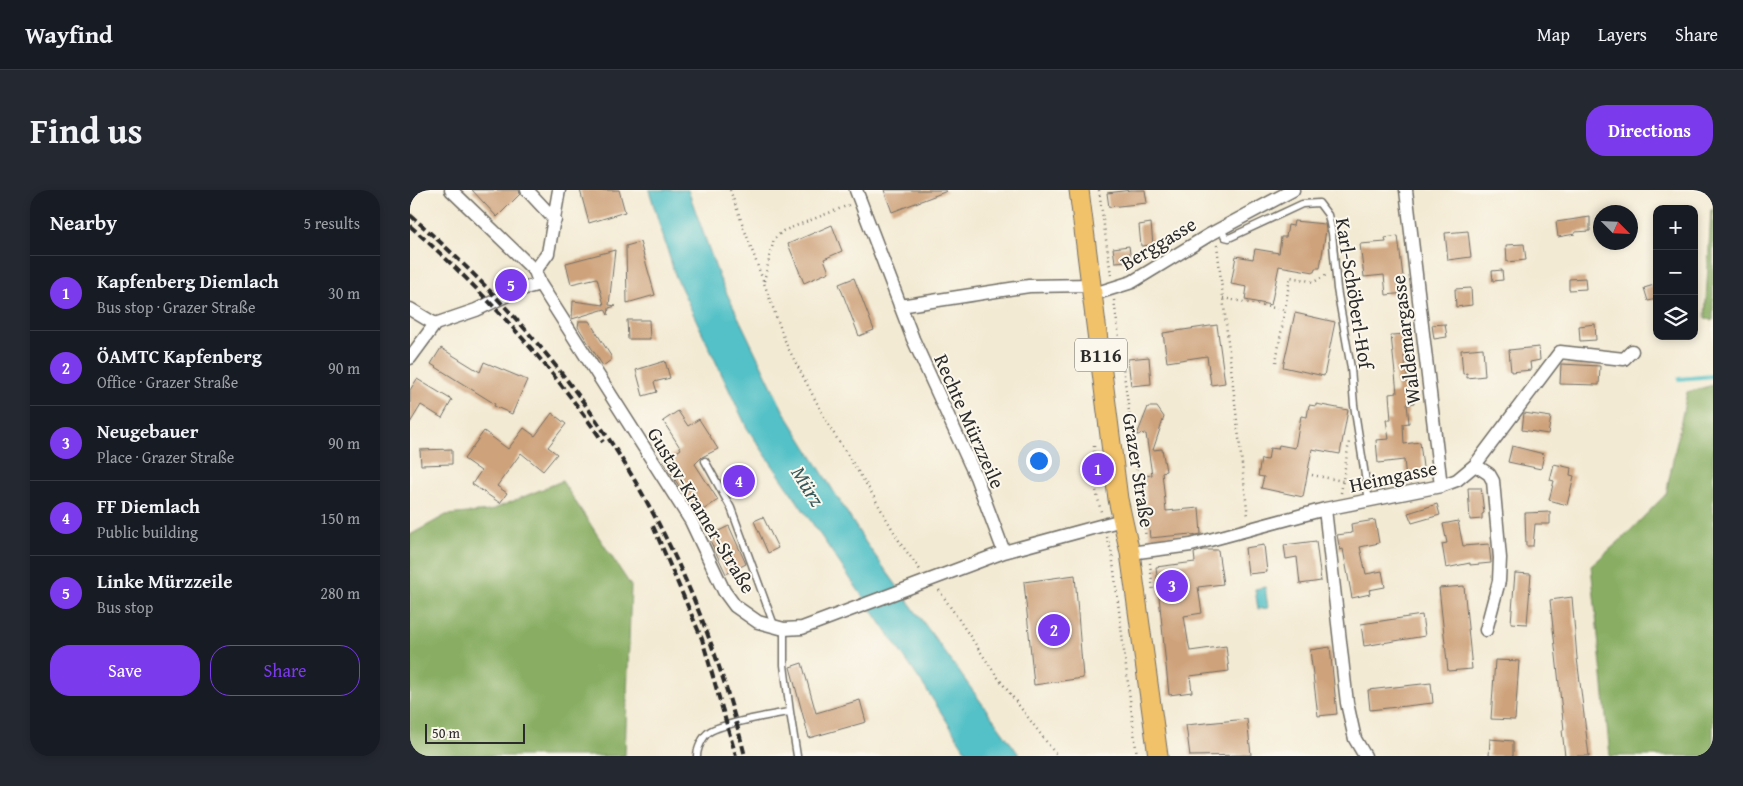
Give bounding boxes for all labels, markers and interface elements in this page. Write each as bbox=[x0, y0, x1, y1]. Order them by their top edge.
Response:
text: Wayfind bbox=[25, 17, 113, 52]
text: Map bbox=[1537, 21, 1570, 48]
text: Layers bbox=[1598, 21, 1647, 48]
text: Share bbox=[1675, 21, 1718, 48]
text: Find us bbox=[30, 105, 143, 156]
button: Directions bbox=[1586, 105, 1713, 156]
north arrow bbox=[1593, 205, 1638, 250]
map controls bbox=[1653, 205, 1698, 340]
button: + bbox=[1653, 205, 1698, 250]
text: Nearby bbox=[50, 207, 117, 238]
street label: Berggasse bbox=[1115, 209, 1201, 277]
text: 5 results bbox=[303, 211, 360, 235]
street label: Karl-Schöberl-Hof bbox=[1329, 216, 1382, 373]
button: − bbox=[1653, 250, 1698, 295]
pin: 5 bbox=[495, 266, 527, 304]
text: Kapfenberg Diemlach bbox=[97, 267, 279, 295]
street label: Waldemargasse bbox=[1383, 274, 1427, 406]
text: 1 bbox=[62, 281, 70, 305]
text: 30 m bbox=[328, 281, 360, 305]
text: Bus stop · Grazer Straße bbox=[97, 295, 256, 319]
button: layers bbox=[1653, 295, 1698, 340]
road number: B116 bbox=[1075, 338, 1127, 372]
text: ÖAMTC Kapfenberg bbox=[97, 342, 262, 370]
street label: Rechte Mürzzeile bbox=[927, 349, 1013, 493]
text: 2 bbox=[62, 356, 70, 380]
text: 90 m bbox=[328, 356, 360, 380]
text: Office · Grazer Straße bbox=[97, 370, 238, 394]
street label: Grazer Straße bbox=[1116, 411, 1162, 529]
text: Neugebauer bbox=[97, 417, 198, 445]
street label: Gustav-Kramer-Straße bbox=[641, 421, 763, 599]
text: 3 bbox=[62, 431, 70, 455]
text: 90 m bbox=[328, 431, 360, 455]
text: Place · Grazer Straße bbox=[97, 445, 234, 469]
your location bbox=[1026, 448, 1052, 474]
pin: 1 bbox=[1082, 450, 1114, 488]
street label: Heimgasse bbox=[1346, 453, 1440, 499]
water label: Mürz bbox=[784, 460, 832, 512]
pin: 4 bbox=[723, 462, 755, 500]
text: FF Diemlach bbox=[97, 492, 200, 520]
text: 4 bbox=[62, 506, 70, 530]
text: 150 m bbox=[320, 506, 360, 530]
text: Public building bbox=[97, 520, 198, 544]
text: Linke Mürzzeile bbox=[97, 567, 232, 595]
pin: 3 bbox=[1156, 567, 1188, 605]
text: 5 bbox=[62, 581, 70, 605]
text: 280 m bbox=[320, 581, 360, 605]
text: Bus stop bbox=[97, 595, 153, 619]
pin: 2 bbox=[1038, 611, 1070, 649]
button: Save bbox=[50, 645, 200, 696]
button: Share bbox=[210, 645, 360, 696]
scale bar bbox=[425, 721, 525, 744]
text: 50 m bbox=[432, 723, 460, 743]

